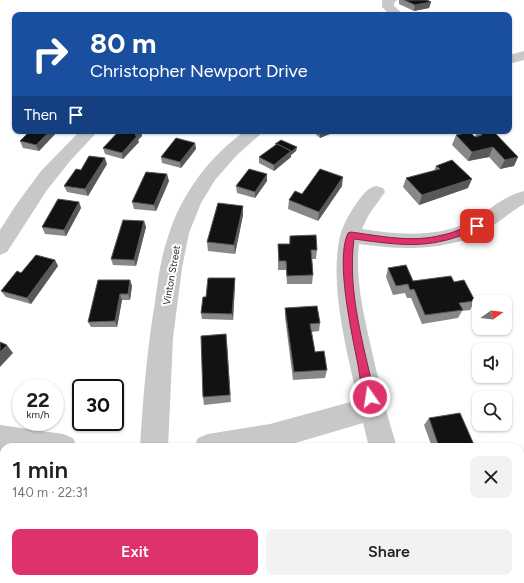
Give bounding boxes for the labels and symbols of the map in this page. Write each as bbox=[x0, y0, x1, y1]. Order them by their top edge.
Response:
pin bbox=[460, 209, 494, 243]
street label: Vinton Street bbox=[160, 244, 183, 306]
north arrow bbox=[472, 295, 512, 335]
position arrow bbox=[349, 376, 391, 418]
speed limit sign: 30 bbox=[72, 379, 124, 431]

